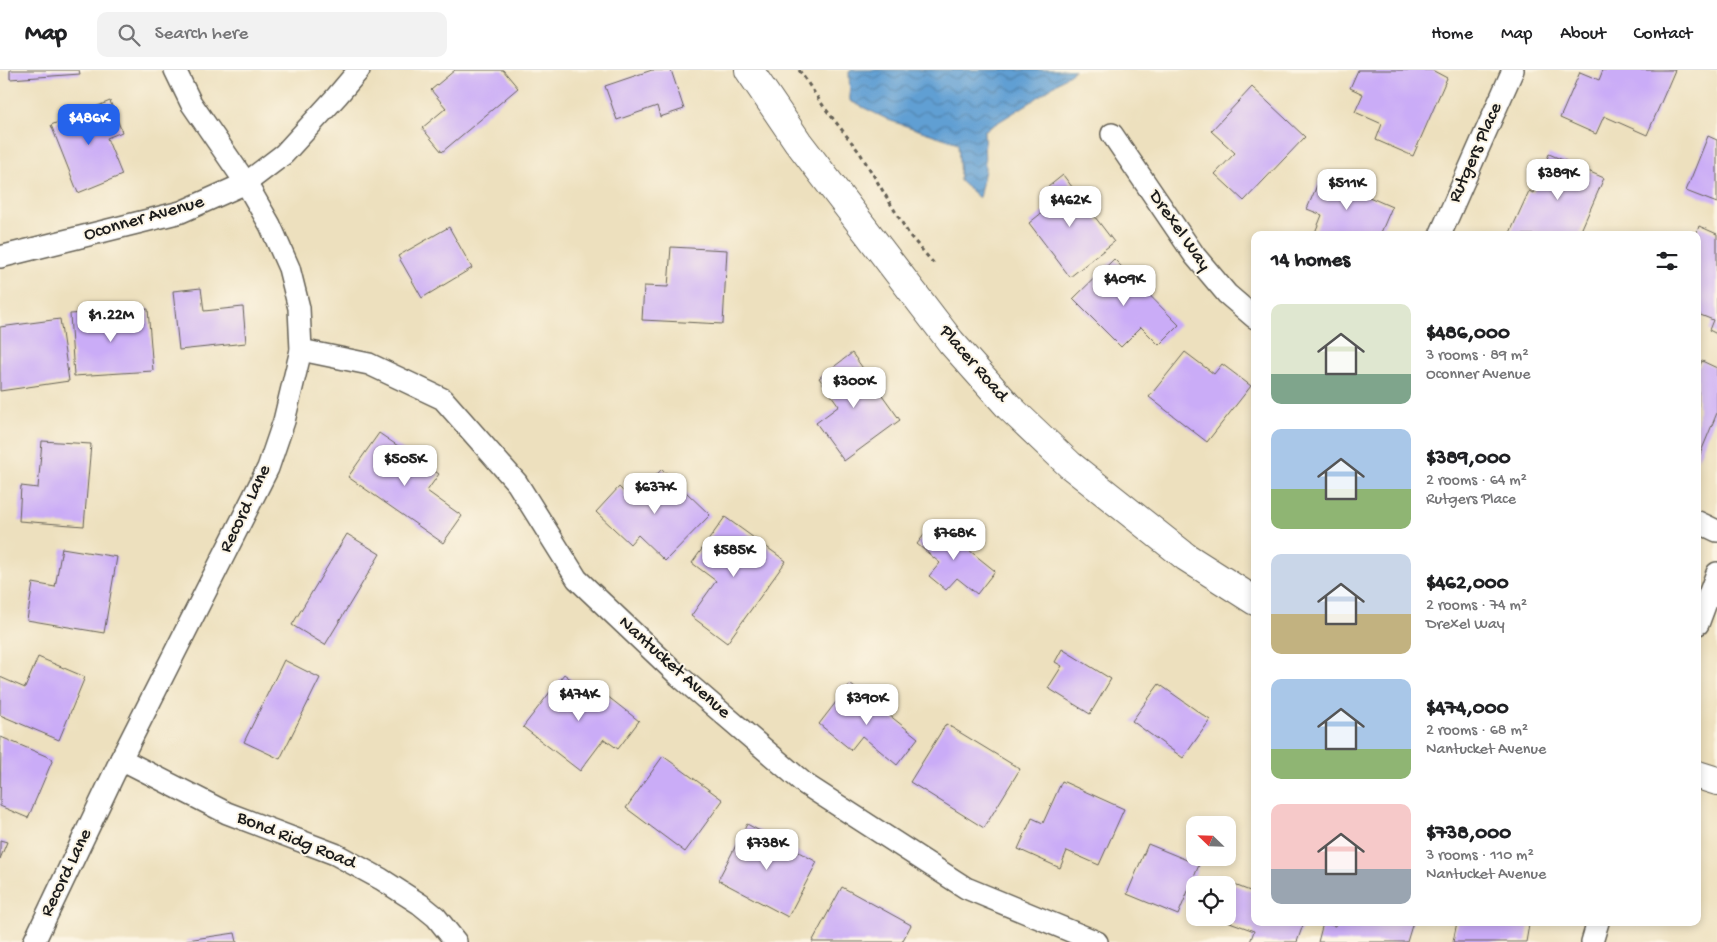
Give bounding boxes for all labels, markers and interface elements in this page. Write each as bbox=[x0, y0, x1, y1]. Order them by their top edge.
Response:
search box bbox=[97, 12, 447, 57]
text: Map bbox=[25, 20, 67, 49]
icon: search bbox=[115, 21, 143, 49]
text: Search here bbox=[155, 23, 248, 46]
text: Home bbox=[1431, 24, 1473, 45]
text: Map bbox=[1501, 24, 1532, 45]
text: About bbox=[1560, 24, 1606, 45]
text: Contact bbox=[1634, 24, 1692, 45]
street label: Rutgers Place bbox=[1444, 99, 1508, 207]
pin: $486K bbox=[54, 104, 124, 146]
text: $486K bbox=[69, 110, 109, 129]
pin: $389K bbox=[1523, 158, 1593, 201]
text: $389K bbox=[1537, 165, 1579, 184]
pin: $511K bbox=[1312, 168, 1382, 211]
text: $511K bbox=[1328, 175, 1366, 194]
street label: Drexel Way bbox=[1142, 184, 1216, 276]
pin: $462K bbox=[1035, 186, 1105, 228]
street label: Oconner Avenue bbox=[81, 191, 207, 247]
text: $462K bbox=[1050, 192, 1090, 211]
icon: filters bbox=[1653, 247, 1681, 275]
text: 14 homes bbox=[1271, 249, 1350, 274]
pin: $409K bbox=[1089, 264, 1159, 307]
text: $409K bbox=[1104, 271, 1144, 290]
pin: $1.22M bbox=[70, 300, 152, 343]
text: $1.22M bbox=[88, 307, 134, 326]
street label: Placer Road bbox=[933, 320, 1014, 409]
text: $486,000 bbox=[1426, 322, 1510, 347]
icon: home bbox=[1311, 324, 1371, 384]
text: 3 rooms · 89 m² bbox=[1426, 347, 1528, 366]
pin: $300K bbox=[819, 366, 889, 409]
text: Oconner Avenue bbox=[1426, 366, 1530, 385]
text: $300K bbox=[833, 373, 875, 392]
pin: $505K bbox=[370, 444, 440, 487]
text: $389,000 bbox=[1426, 447, 1511, 472]
icon: home bbox=[1311, 449, 1371, 509]
text: $505K bbox=[384, 451, 426, 470]
street label: Record Lane bbox=[215, 461, 277, 557]
pin: $637K bbox=[620, 472, 690, 515]
text: 2 rooms · 64 m² bbox=[1426, 472, 1527, 491]
text: $637K bbox=[635, 479, 675, 498]
text: Rutgers Place bbox=[1426, 491, 1516, 510]
pin: $768K bbox=[919, 518, 989, 561]
text: $768K bbox=[933, 525, 975, 544]
pin: $585K bbox=[699, 536, 769, 578]
text: $585K bbox=[713, 542, 755, 561]
text: $462,000 bbox=[1426, 572, 1509, 597]
icon: home bbox=[1311, 574, 1371, 634]
text: 2 rooms · 74 m² bbox=[1426, 597, 1527, 616]
street label: Nantucket Avenue bbox=[613, 612, 735, 724]
text: Drexel Way bbox=[1426, 616, 1505, 635]
pin: $474K bbox=[544, 680, 614, 722]
pin: $390K bbox=[832, 684, 902, 726]
text: $474K bbox=[559, 686, 599, 705]
text: $390K bbox=[846, 690, 888, 709]
text: $474,000 bbox=[1426, 697, 1509, 722]
icon: home bbox=[1311, 699, 1371, 759]
text: 2 rooms · 68 m² bbox=[1426, 722, 1528, 741]
text: Nantucket Avenue bbox=[1426, 741, 1546, 760]
street label: Bond Ridg Road bbox=[232, 806, 361, 876]
north arrow bbox=[1186, 816, 1236, 866]
map controls bbox=[1186, 816, 1236, 926]
text: $738,000 bbox=[1426, 822, 1511, 847]
icon: home bbox=[1311, 824, 1371, 884]
street label: Record Lane bbox=[36, 825, 98, 921]
pin: $738K bbox=[732, 828, 802, 871]
text: $738K bbox=[746, 835, 788, 854]
text: 3 rooms · 110 m² bbox=[1426, 847, 1534, 866]
text: Nantucket Avenue bbox=[1426, 866, 1546, 885]
button: locate bbox=[1186, 876, 1236, 926]

